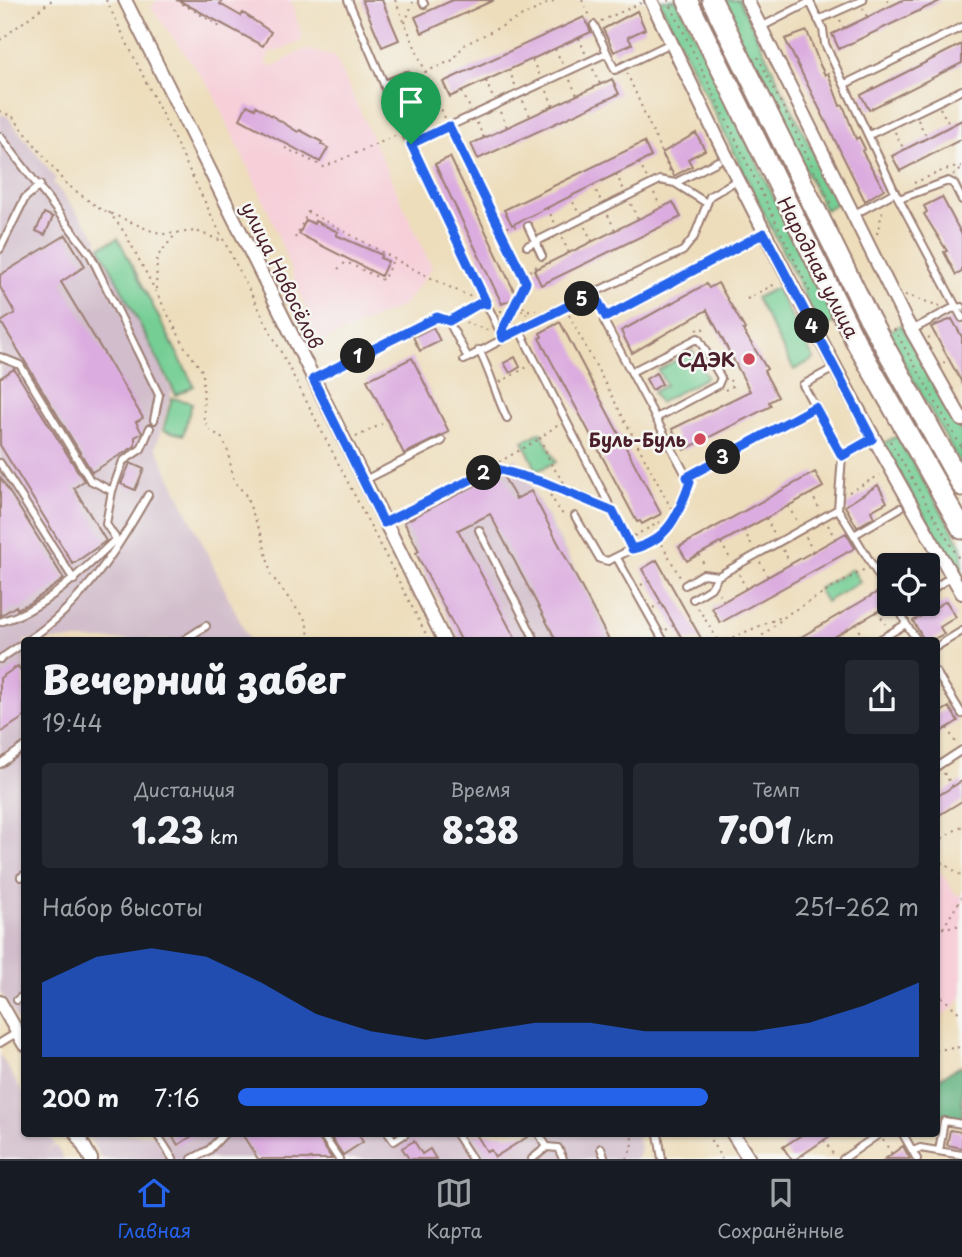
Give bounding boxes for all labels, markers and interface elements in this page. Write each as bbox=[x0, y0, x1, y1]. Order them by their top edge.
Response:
pin bbox=[381, 72, 441, 144]
icon: arrive bbox=[392, 83, 430, 121]
street label: Народная улица bbox=[771, 191, 867, 343]
street label: улица Новосёлов bbox=[235, 197, 331, 353]
pin: 5 bbox=[564, 282, 600, 316]
text: 5 bbox=[575, 284, 588, 312]
pin: 4 bbox=[794, 308, 830, 344]
text: 4 bbox=[805, 311, 818, 339]
pin: 1 bbox=[340, 338, 376, 374]
text: 1 bbox=[353, 341, 362, 369]
place label: СДЭК bbox=[678, 345, 735, 373]
marker: СДЭК bbox=[741, 351, 757, 367]
place label: Буль-Буль bbox=[589, 425, 686, 453]
marker: Буль-Буль bbox=[692, 431, 708, 447]
pin: 3 bbox=[706, 440, 740, 475]
text: 3 bbox=[716, 442, 729, 470]
pin: 2 bbox=[466, 456, 502, 490]
text: 2 bbox=[477, 458, 490, 486]
map controls bbox=[877, 553, 940, 616]
button: locate bbox=[877, 553, 940, 616]
text: Вечерний забег bbox=[42, 650, 345, 707]
button: share bbox=[845, 660, 919, 734]
text: 19:44 bbox=[42, 705, 103, 740]
text: Дистанция bbox=[134, 775, 235, 803]
text: Время bbox=[450, 775, 511, 803]
text: Темп bbox=[752, 775, 800, 803]
text: 1.23 bbox=[131, 803, 204, 856]
text: 8:38 bbox=[442, 803, 519, 856]
text: 7:01 bbox=[718, 803, 791, 856]
text: km bbox=[204, 822, 238, 850]
text: /km bbox=[791, 822, 834, 850]
text: Набор высоты bbox=[42, 889, 203, 924]
text: 251–262 m bbox=[794, 889, 919, 924]
text: 200 m bbox=[42, 1080, 119, 1115]
text: 7:16 bbox=[154, 1080, 200, 1115]
tab: Главная bbox=[118, 1174, 191, 1244]
tab: Карта bbox=[426, 1174, 482, 1244]
tab: Сохранённые bbox=[717, 1174, 844, 1244]

